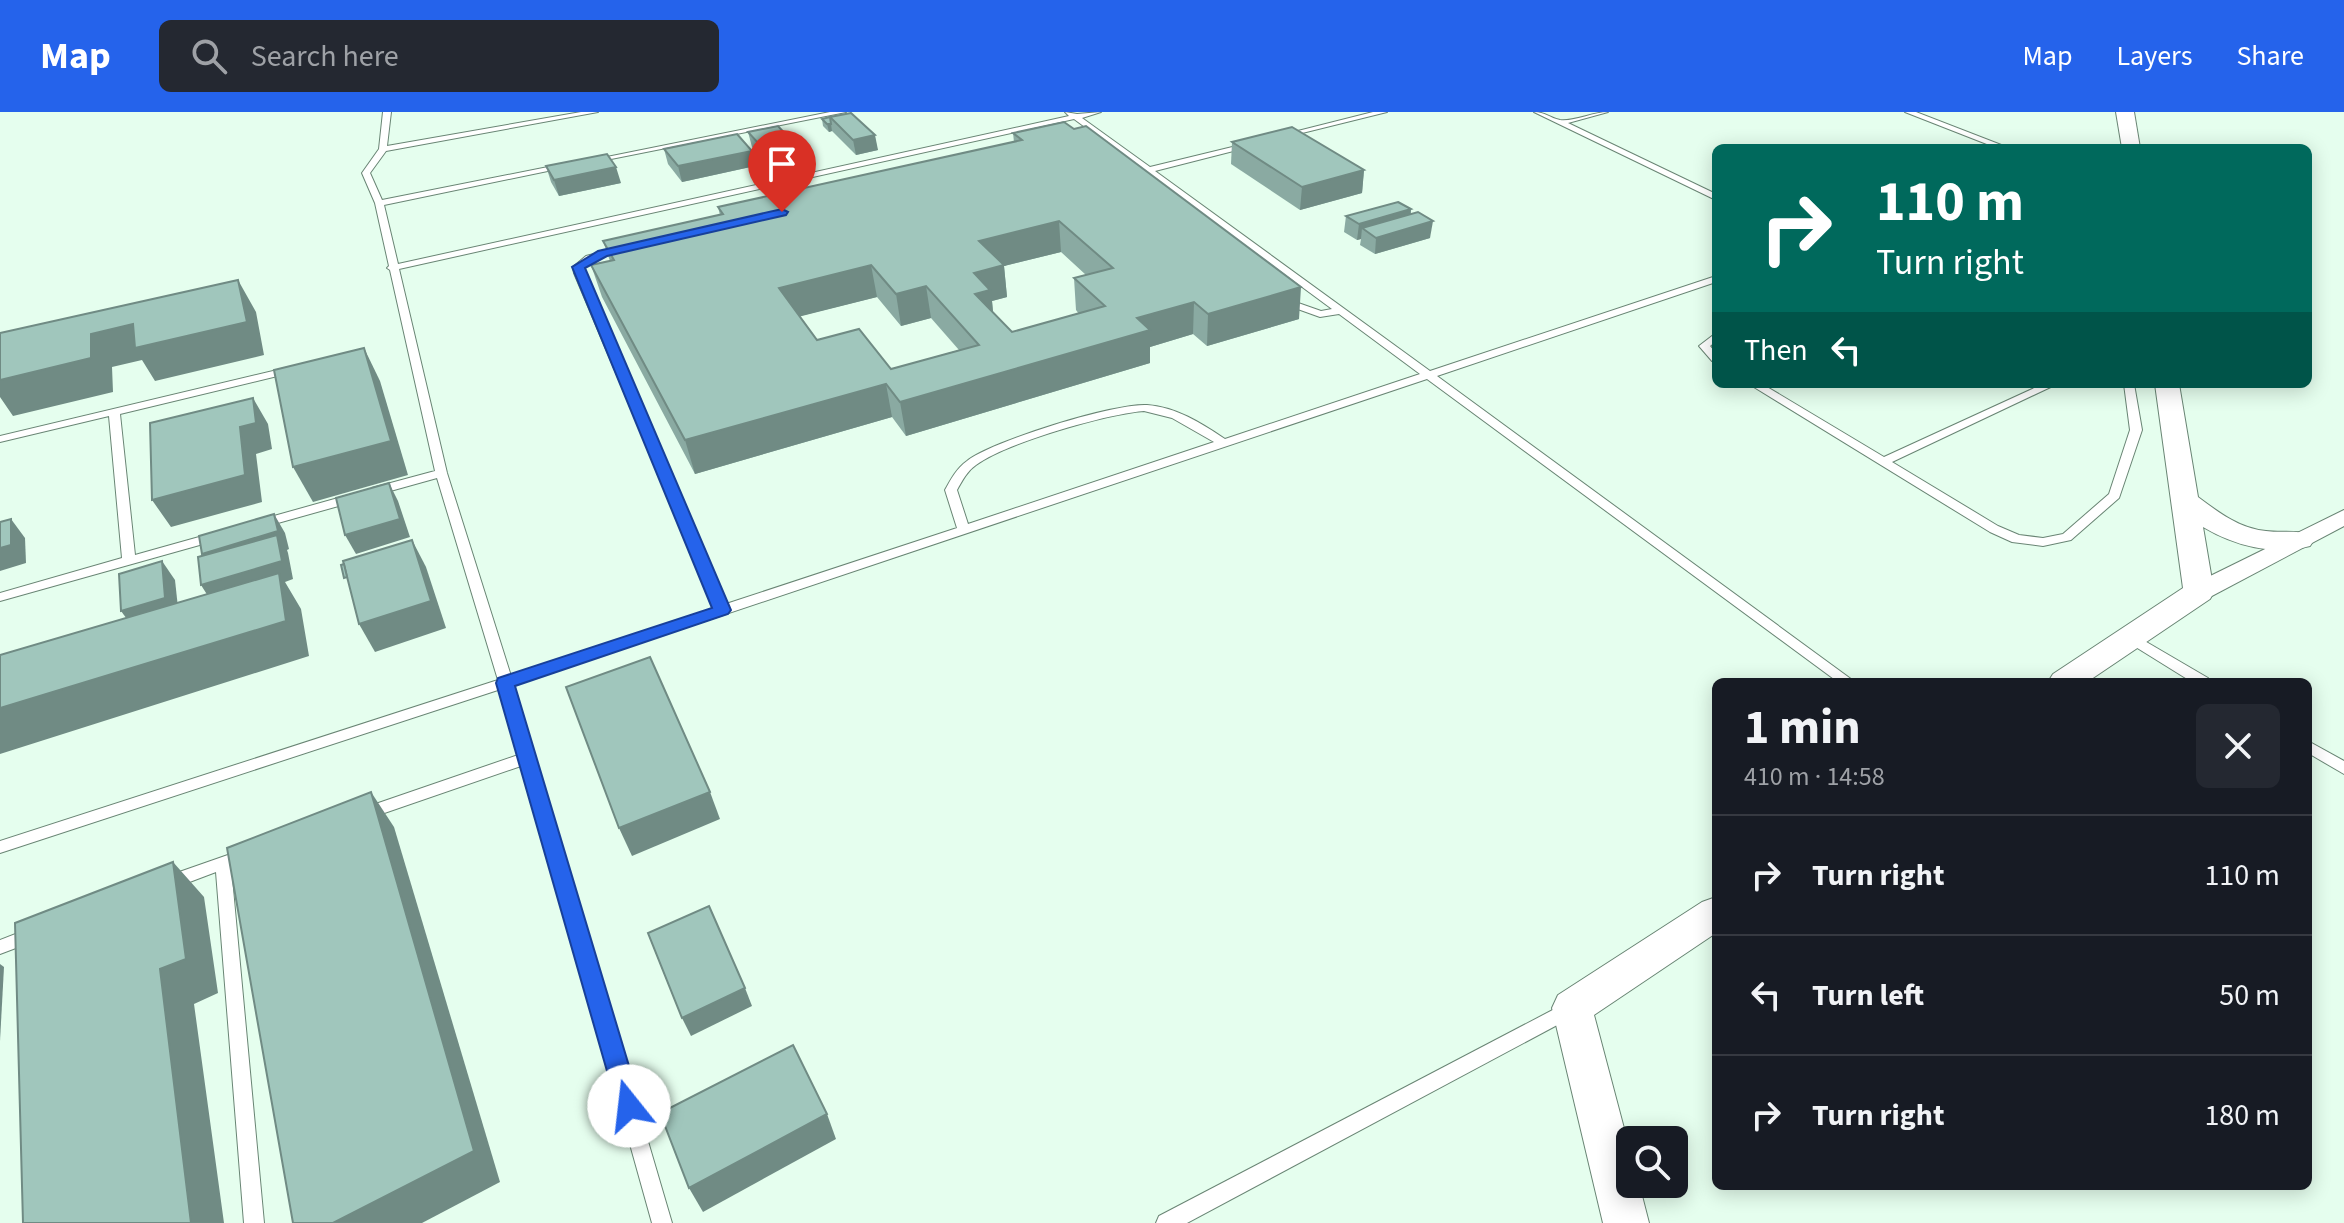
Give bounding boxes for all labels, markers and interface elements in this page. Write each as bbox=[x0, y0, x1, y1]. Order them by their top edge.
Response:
search box bbox=[159, 20, 719, 92]
text: Map bbox=[40, 29, 111, 83]
icon: search bbox=[187, 34, 231, 78]
text: Search here bbox=[251, 35, 399, 78]
text: Map bbox=[2022, 36, 2072, 76]
text: Layers bbox=[2116, 36, 2192, 76]
text: Share bbox=[2236, 36, 2304, 76]
pin bbox=[748, 130, 816, 212]
icon: arrive bbox=[760, 142, 804, 186]
text: 110 m bbox=[1876, 163, 2024, 242]
icon: right bbox=[1744, 176, 1848, 280]
text: Turn right bbox=[1876, 237, 2024, 288]
icon: left bbox=[1824, 328, 1868, 372]
text: Then bbox=[1744, 329, 1808, 372]
text: 1 min bbox=[1744, 694, 1861, 762]
button: close bbox=[2196, 704, 2280, 788]
text: 410 m · 14:58 bbox=[1744, 758, 1885, 795]
icon: right bbox=[1744, 853, 1788, 897]
text: Turn right bbox=[1812, 854, 1944, 897]
text: 110 m bbox=[2204, 854, 2280, 897]
icon: left bbox=[1744, 973, 1788, 1017]
text: Turn left bbox=[1812, 974, 1924, 1017]
text: 50 m bbox=[2219, 974, 2280, 1017]
position arrow bbox=[587, 1064, 671, 1148]
icon: right bbox=[1744, 1093, 1788, 1137]
text: Turn right bbox=[1812, 1094, 1944, 1137]
text: 180 m bbox=[2204, 1094, 2280, 1137]
map controls bbox=[1616, 1126, 1688, 1198]
button: search bbox=[1616, 1126, 1688, 1198]

